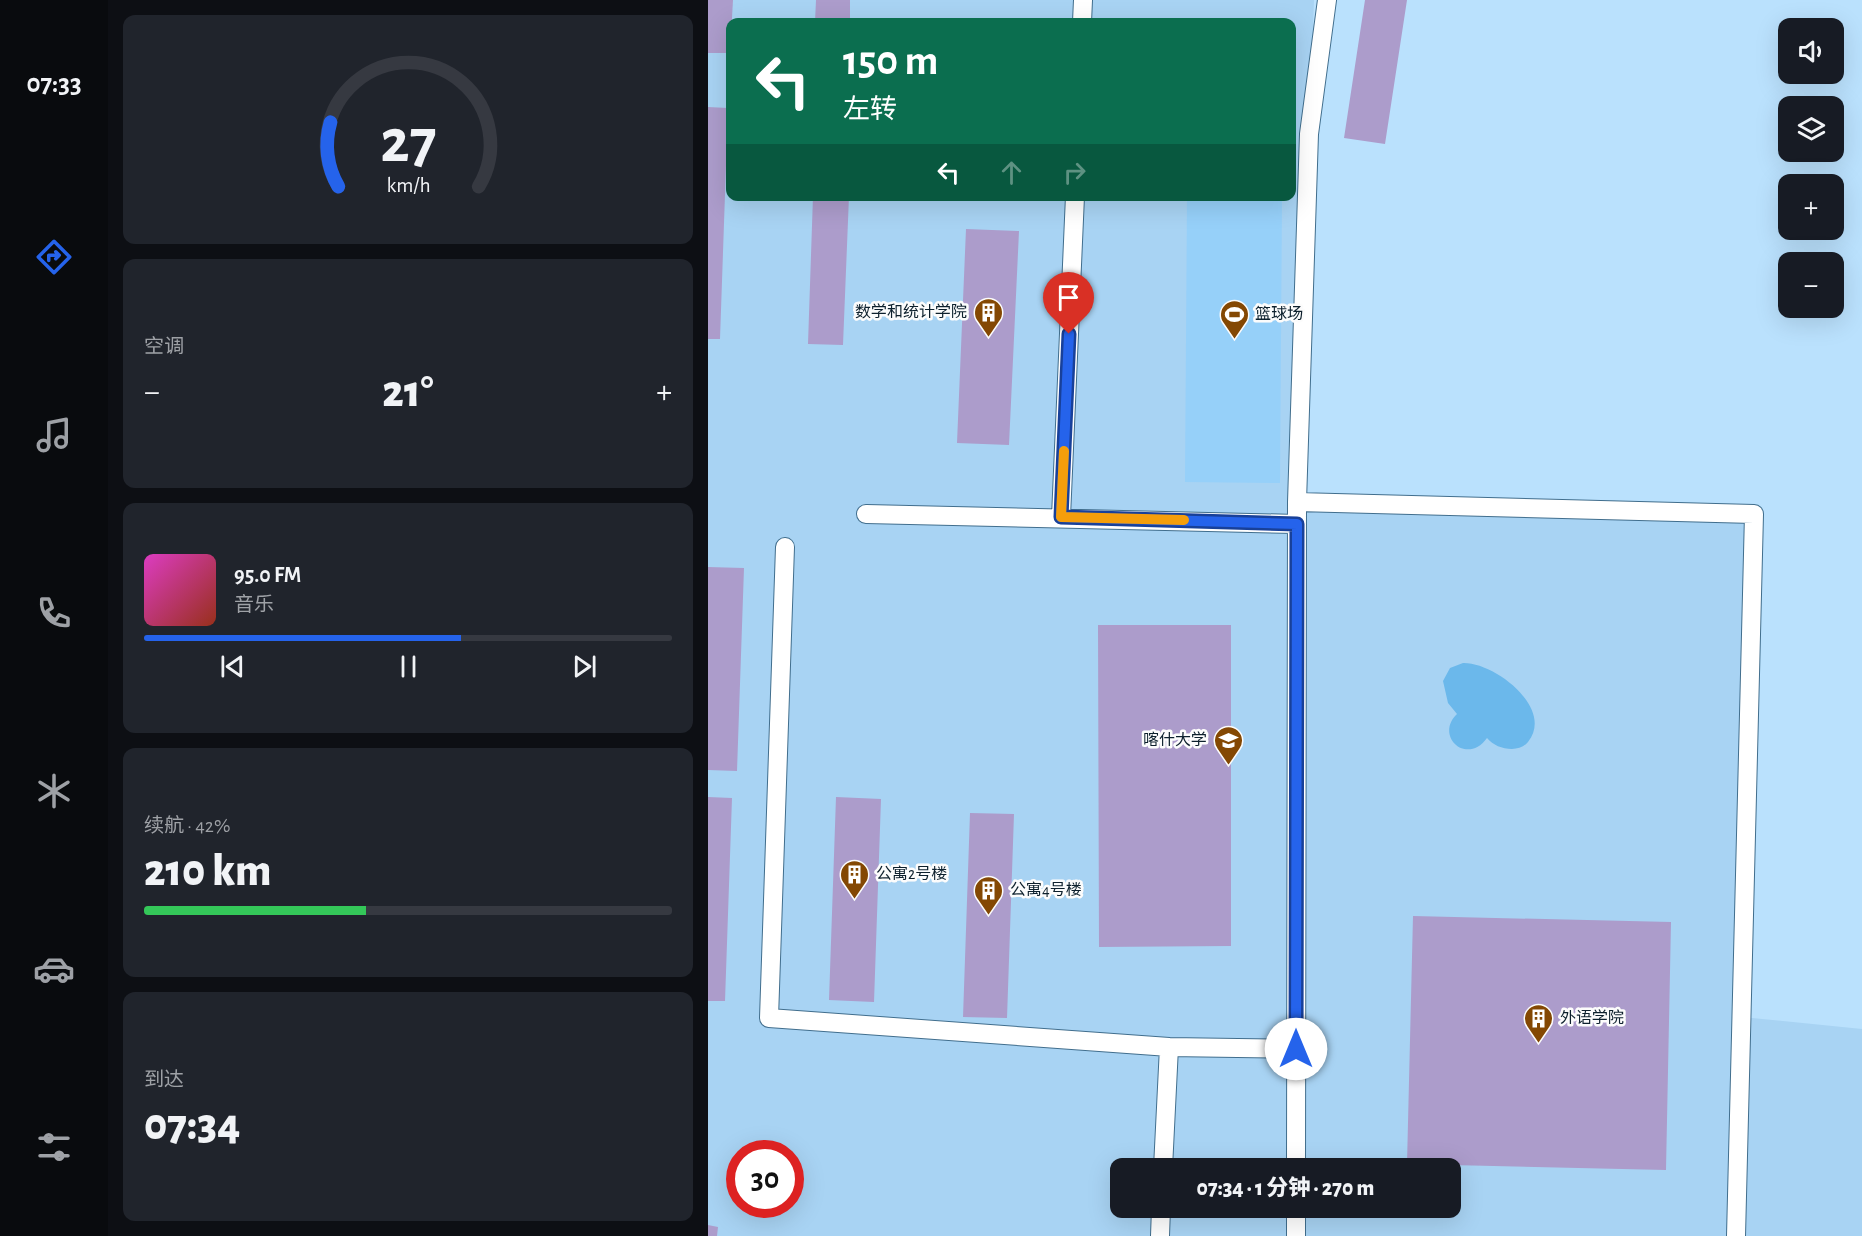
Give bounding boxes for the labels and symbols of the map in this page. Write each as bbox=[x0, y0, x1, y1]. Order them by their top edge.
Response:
pin bbox=[1043, 272, 1094, 334]
building icon: 数学和统计学院 bbox=[972, 296, 1004, 338]
sports icon: 篮球场 bbox=[1218, 298, 1250, 340]
place label: 数学和统计学院 bbox=[855, 303, 967, 320]
place label: 篮球场 bbox=[1255, 305, 1303, 322]
school or university icon: 喀什大学 bbox=[1212, 724, 1244, 766]
place label: 喀什大学 bbox=[1143, 731, 1207, 748]
building icon: 公寓2号楼 bbox=[839, 858, 871, 900]
place label: 公寓2号楼 bbox=[876, 865, 947, 882]
building icon: 公寓4号楼 bbox=[973, 874, 1005, 916]
place label: 公寓4号楼 bbox=[1010, 881, 1082, 898]
building icon: 外语学院 bbox=[1523, 1002, 1555, 1044]
place label: 外语学院 bbox=[1560, 1009, 1624, 1026]
position arrow bbox=[1264, 1017, 1328, 1081]
speed limit sign: 30 bbox=[726, 1140, 804, 1218]

